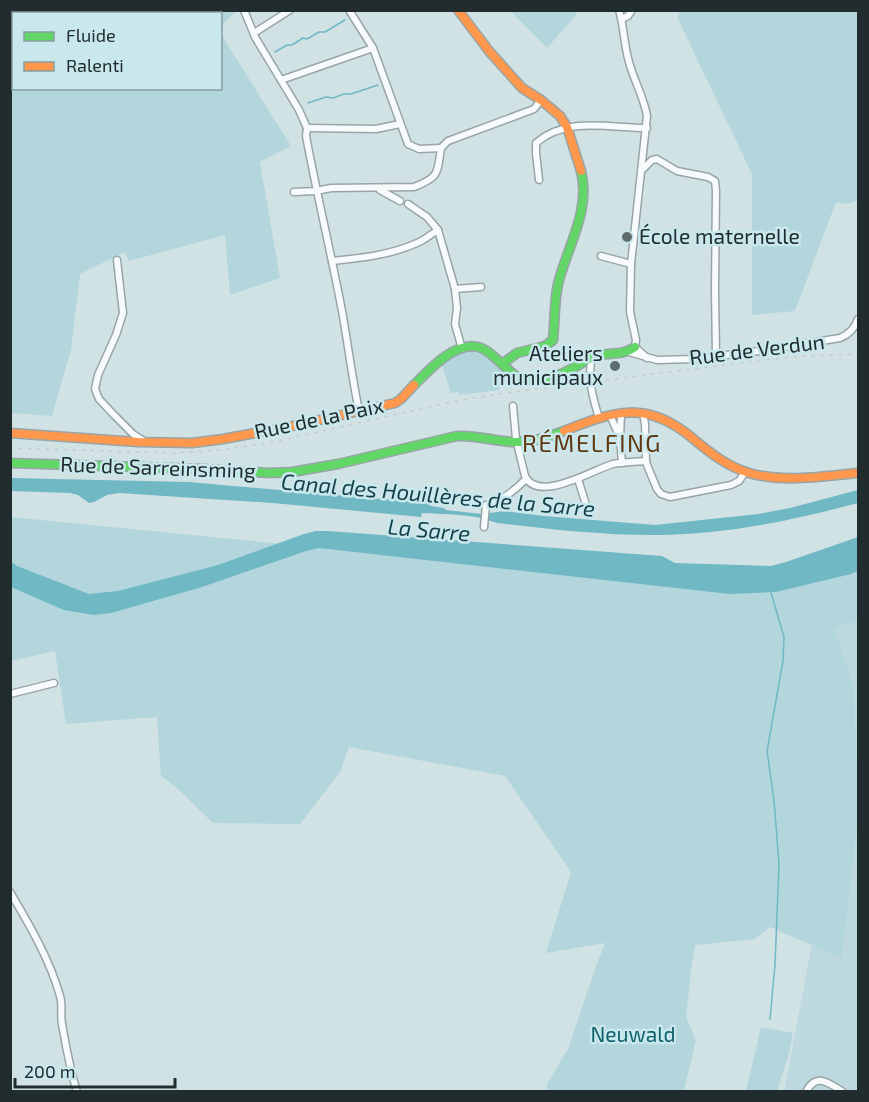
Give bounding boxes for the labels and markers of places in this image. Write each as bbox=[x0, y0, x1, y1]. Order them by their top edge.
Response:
place label: École maternelle bbox=[639, 223, 800, 248]
marker: École maternelle bbox=[620, 230, 634, 244]
place label: Ateliers municipaux bbox=[493, 340, 603, 389]
marker: Ateliers municipaux bbox=[608, 359, 622, 373]

